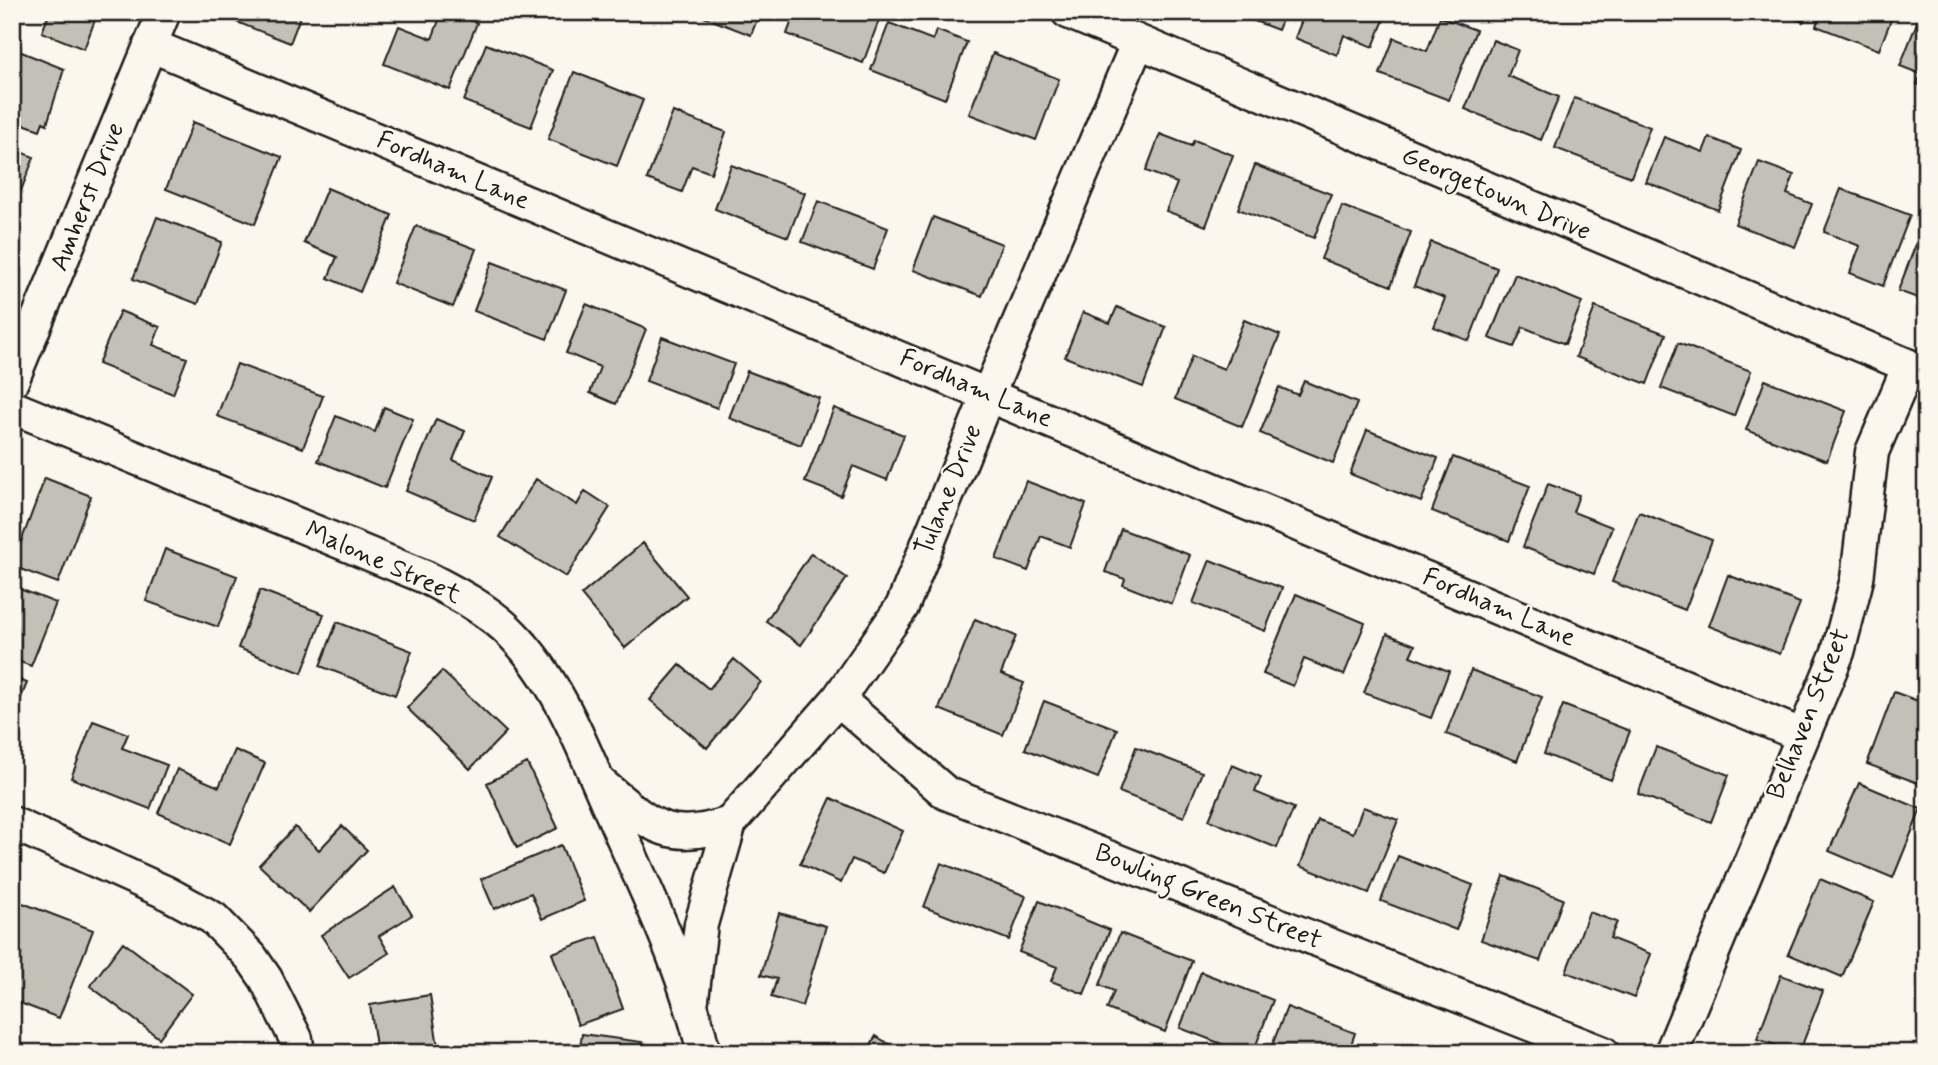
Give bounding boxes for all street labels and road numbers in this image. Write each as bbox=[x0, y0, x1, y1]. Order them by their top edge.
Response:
street label: Amherst Drive bbox=[43, 118, 133, 276]
street label: Fordham Lane bbox=[371, 124, 535, 219]
street label: Georgetown Drive bbox=[1395, 139, 1596, 251]
street label: Fordham Lane bbox=[894, 342, 1058, 437]
street label: Tulane Drive bbox=[907, 419, 991, 561]
street label: Malone Street bbox=[300, 513, 466, 613]
street label: Fordham Lane bbox=[1417, 561, 1581, 656]
street label: Belhaven Street bbox=[1759, 624, 1859, 804]
street label: Bowling Green Street bbox=[1088, 836, 1327, 961]

